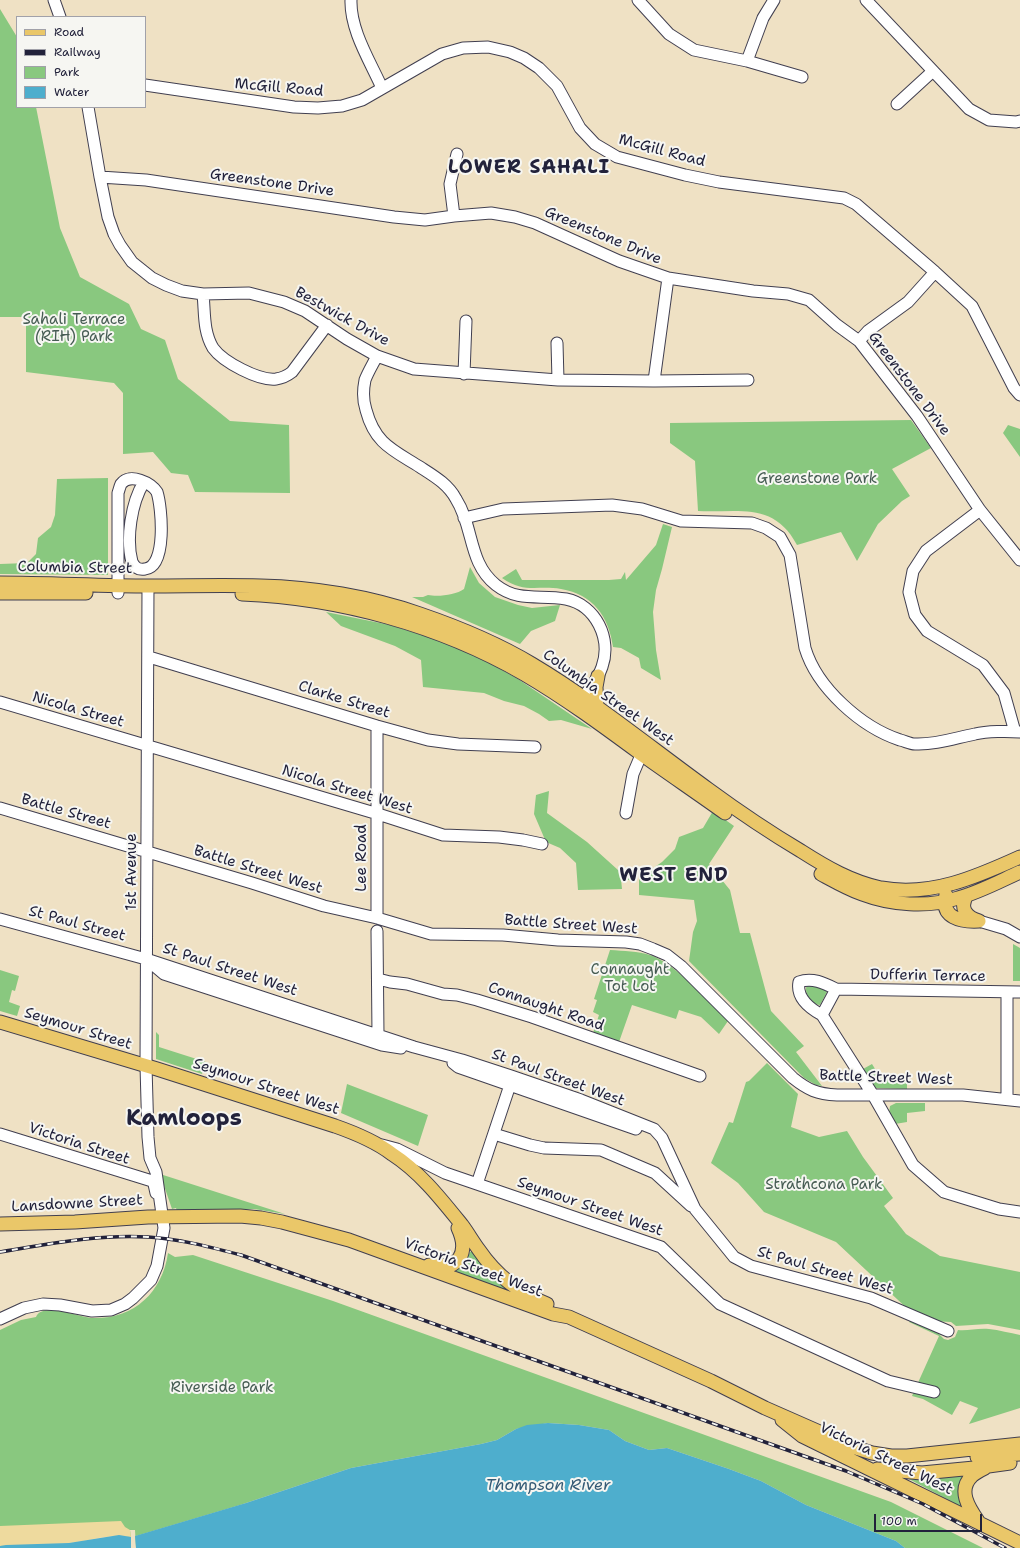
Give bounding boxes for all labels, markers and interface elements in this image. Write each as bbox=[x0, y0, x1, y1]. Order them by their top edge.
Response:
legend bbox=[16, 16, 146, 108]
text: Road bbox=[54, 24, 84, 40]
text: Railway bbox=[54, 44, 101, 60]
text: Park bbox=[54, 64, 80, 80]
street label: McGill Road bbox=[234, 75, 324, 101]
text: Water bbox=[54, 84, 89, 100]
street label: McGill Road bbox=[617, 131, 707, 171]
district label: LOWER SAHALI bbox=[448, 157, 610, 179]
street label: Greenstone Drive bbox=[209, 165, 335, 201]
street label: Greenstone Drive bbox=[542, 203, 664, 269]
street label: Bestwick Drive bbox=[292, 284, 392, 350]
park label: Sahali Terrace (RIH) Park bbox=[22, 311, 126, 346]
street label: Greenstone Drive bbox=[864, 329, 954, 439]
park label: Greenstone Park bbox=[757, 470, 877, 488]
street label: Columbia Street bbox=[17, 558, 133, 578]
street label: Columbia Street West bbox=[539, 646, 677, 750]
street label: Clarke Street bbox=[296, 677, 392, 723]
street label: Nicola Street bbox=[30, 688, 126, 732]
street label: Nicola Street West bbox=[280, 762, 414, 818]
street label: Battle Street bbox=[19, 791, 113, 833]
street label: Lee Road bbox=[353, 824, 371, 892]
street label: 1st Avenue bbox=[123, 833, 141, 911]
street label: Battle Street West bbox=[192, 842, 324, 898]
district label: WEST END bbox=[619, 865, 729, 887]
street label: St Paul Street bbox=[27, 902, 127, 946]
street label: Battle Street West bbox=[504, 911, 638, 939]
street label: St Paul Street West bbox=[160, 940, 300, 1000]
park label: Connaught Tot Lot bbox=[591, 961, 669, 996]
street label: Dufferin Terrace bbox=[870, 966, 986, 986]
street label: Connaught Road bbox=[486, 979, 606, 1035]
street label: Seymour Street bbox=[22, 1004, 134, 1054]
street label: St Paul Street West bbox=[489, 1046, 627, 1110]
street label: Seymour Street West bbox=[191, 1055, 341, 1119]
street label: Battle Street West bbox=[819, 1067, 953, 1089]
district label: Kamloops bbox=[126, 1105, 242, 1133]
street label: Victoria Street bbox=[26, 1119, 132, 1169]
street label: Seymour Street West bbox=[515, 1174, 665, 1240]
park label: Strathcona Park bbox=[765, 1176, 883, 1194]
street label: Lansdowne Street bbox=[11, 1192, 143, 1216]
street label: Victoria Street West bbox=[401, 1235, 545, 1301]
street label: St Paul Street West bbox=[755, 1243, 895, 1299]
park label: Riverside Park bbox=[170, 1379, 274, 1397]
street label: Victoria Street West bbox=[816, 1419, 956, 1499]
water label: Thompson River bbox=[485, 1476, 611, 1496]
scale bar bbox=[876, 1506, 984, 1532]
text: 100 m bbox=[881, 1513, 917, 1529]

